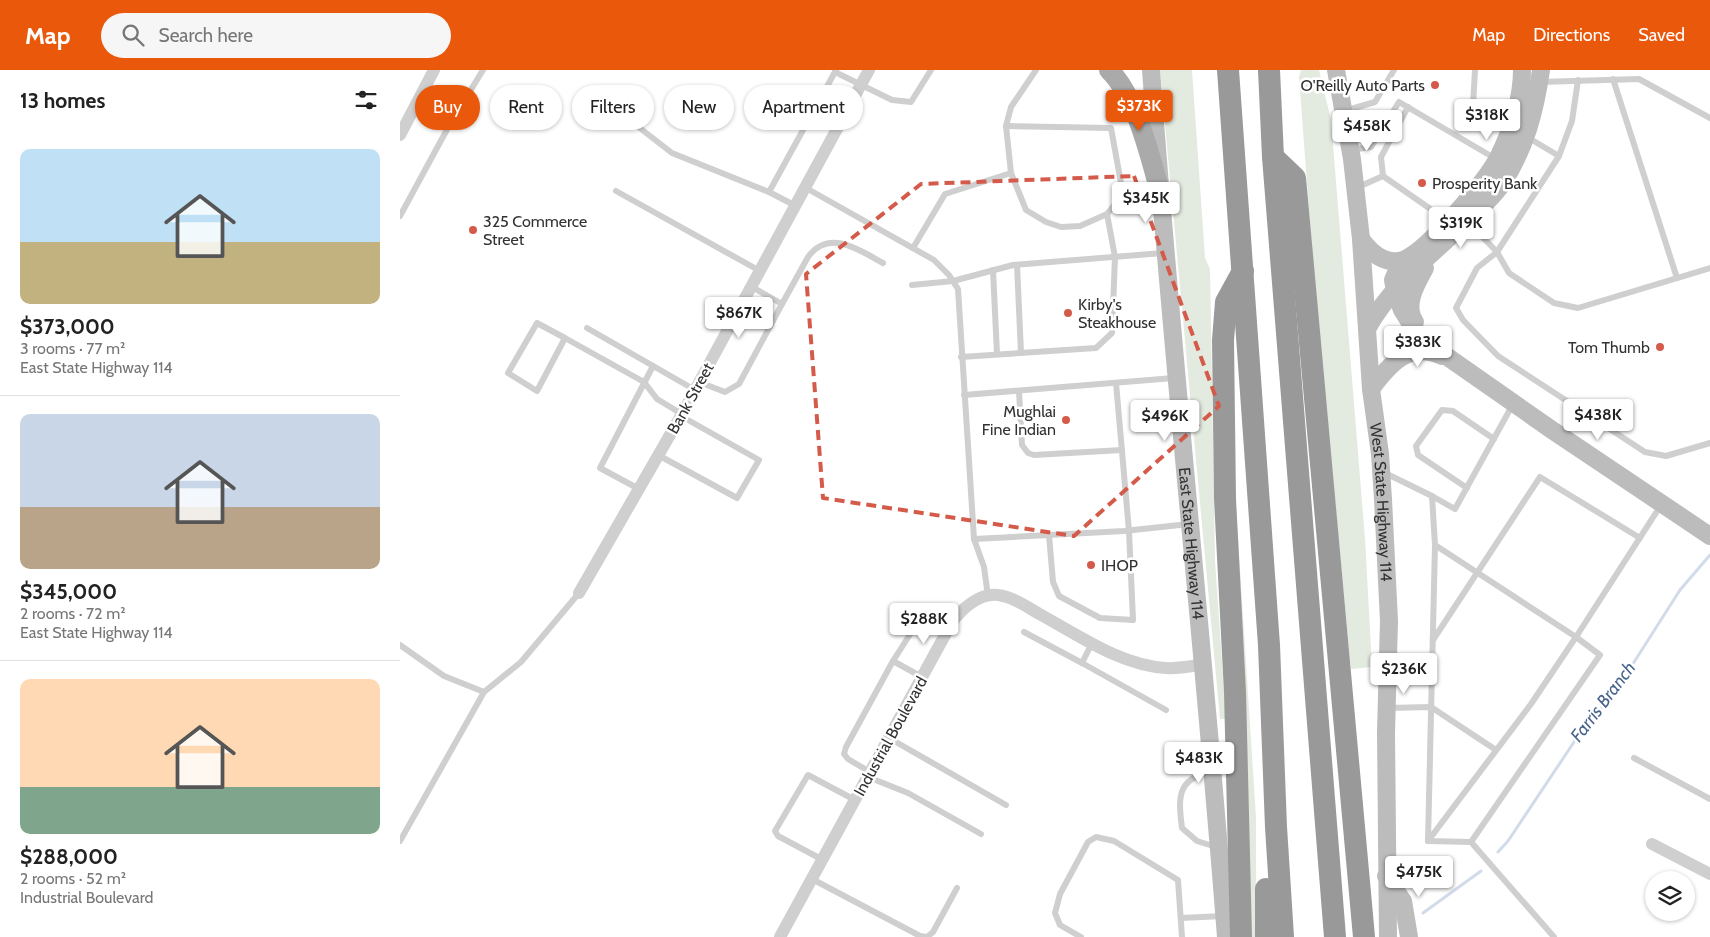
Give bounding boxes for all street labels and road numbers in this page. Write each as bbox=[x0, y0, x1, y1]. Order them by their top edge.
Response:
street label: Bank Street bbox=[663, 359, 718, 437]
street label: West State Highway 114 bbox=[1366, 422, 1396, 582]
street label: East State Highway 114 bbox=[1175, 466, 1208, 620]
street label: Industrial Boulevard bbox=[850, 673, 931, 799]

